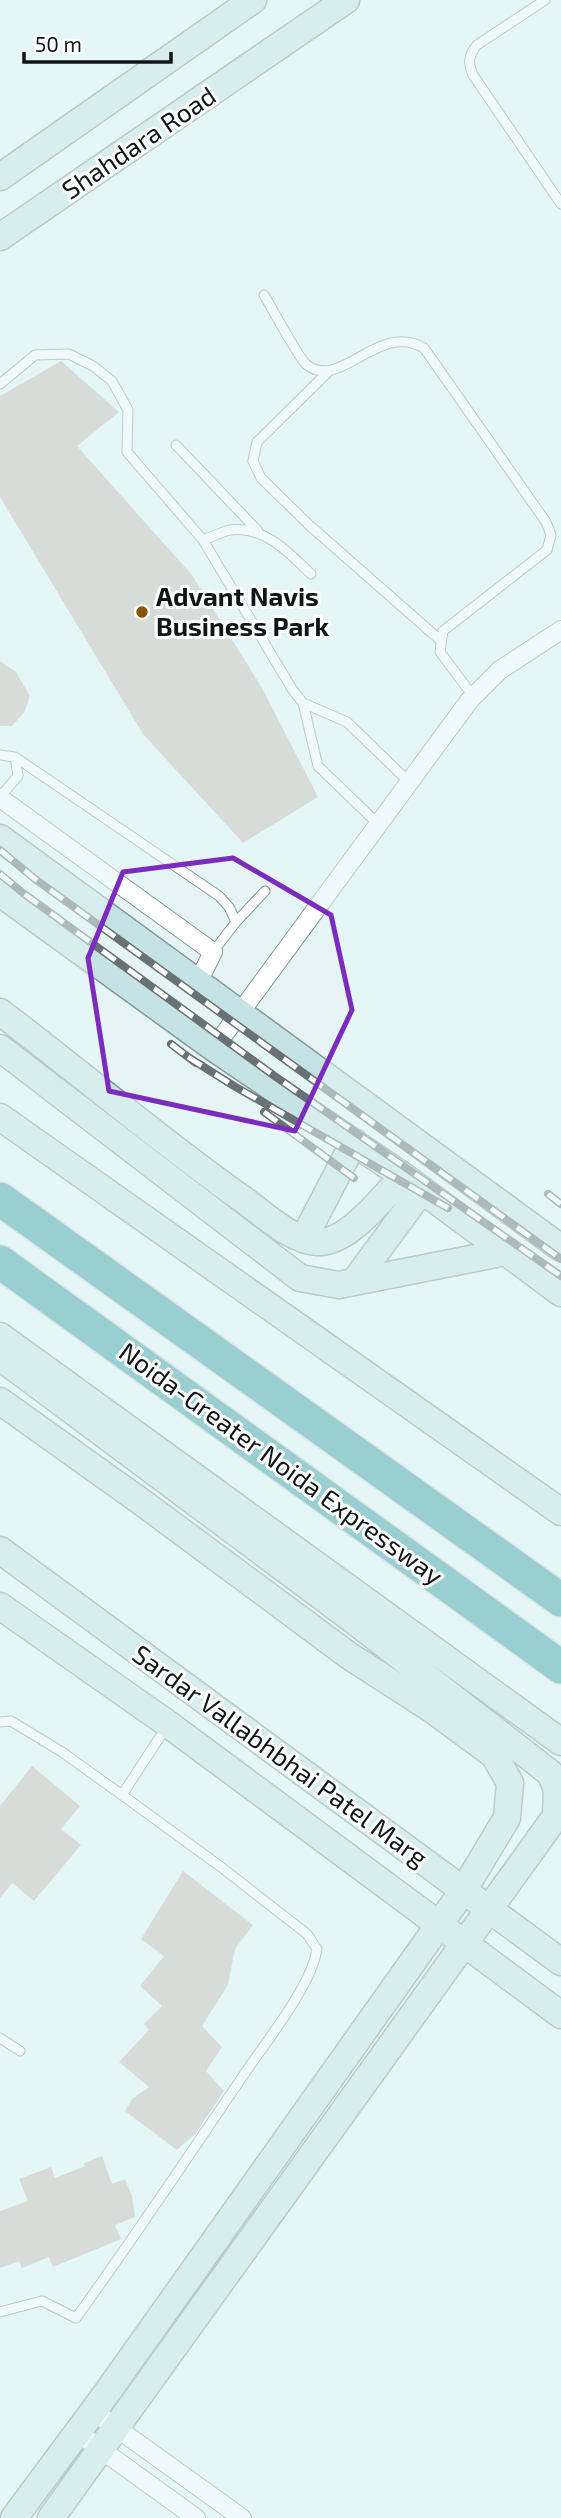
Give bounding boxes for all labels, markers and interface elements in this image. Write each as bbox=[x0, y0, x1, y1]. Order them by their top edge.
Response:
scale bar bbox=[24, 21, 172, 65]
text: 50 m bbox=[35, 31, 82, 56]
street label: Shahdara Road bbox=[55, 79, 221, 205]
place label: Advant Navis Business Park bbox=[156, 580, 329, 641]
marker: Advant Navis Business Park bbox=[134, 604, 150, 620]
street label: Noida-Greater Noida Expressway bbox=[114, 1335, 450, 1591]
street label: Sardar Vallabhbhai Patel Marg bbox=[127, 1637, 434, 1872]

